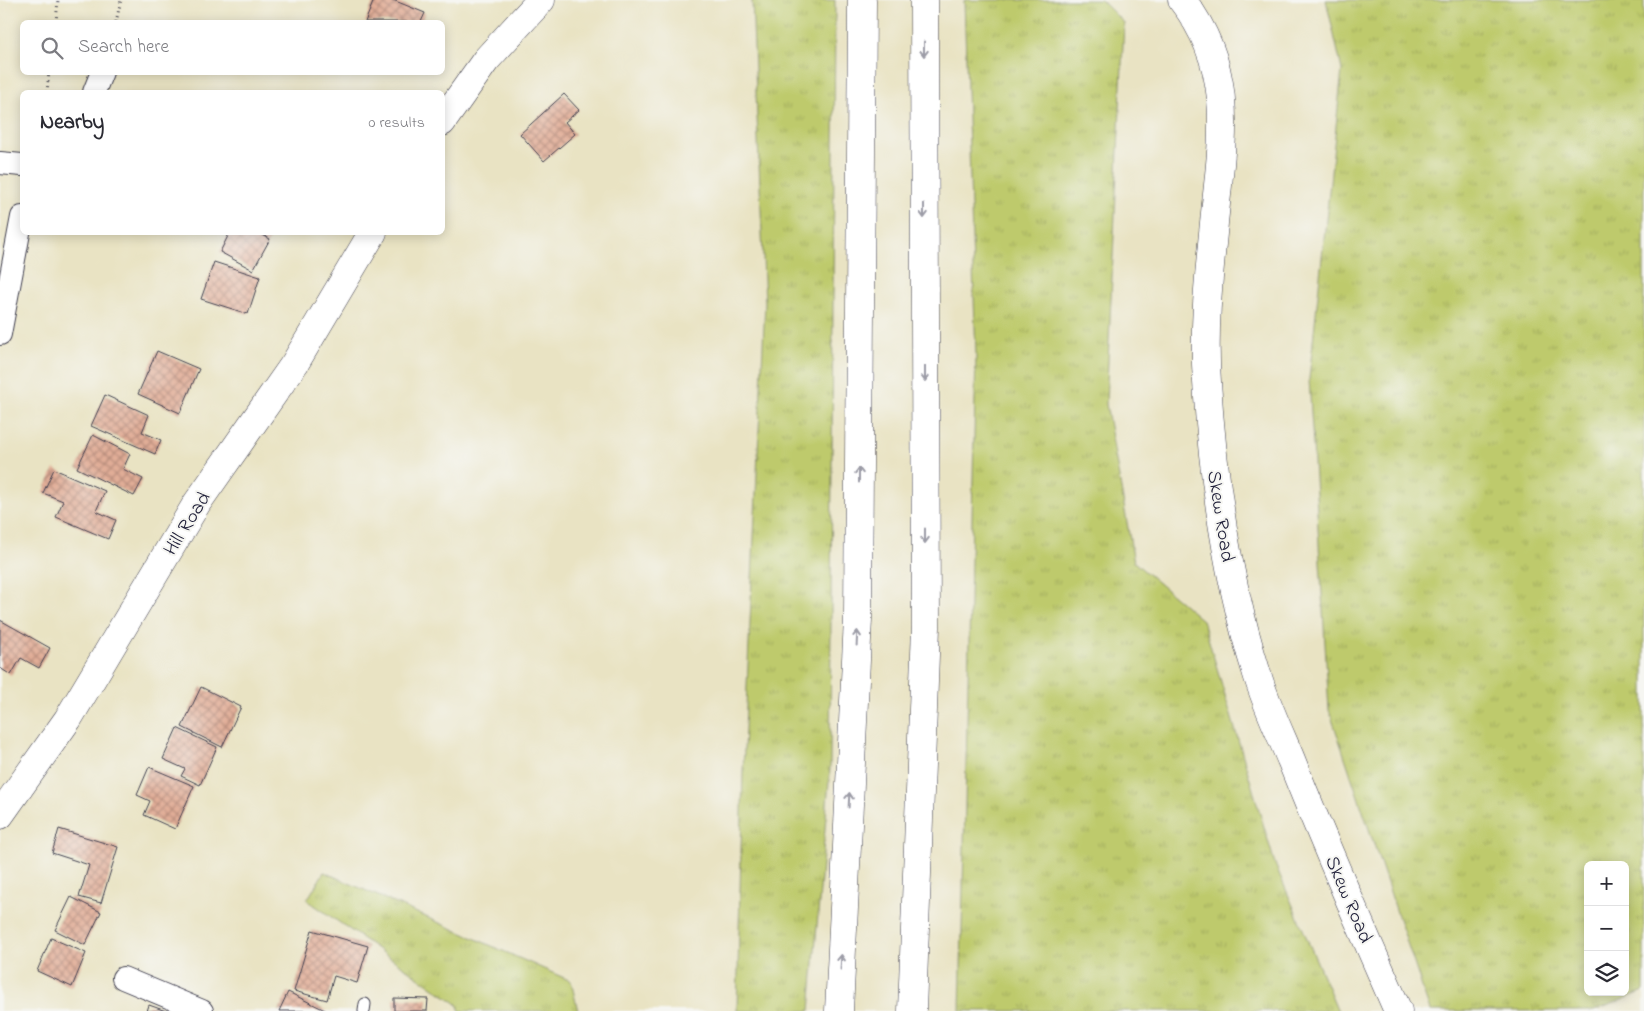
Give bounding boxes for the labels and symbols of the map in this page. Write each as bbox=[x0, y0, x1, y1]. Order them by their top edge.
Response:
one-way arrow bbox=[919, 40, 929, 56]
one-way arrow bbox=[919, 202, 929, 219]
one-way arrow bbox=[920, 365, 930, 381]
one-way arrow bbox=[854, 467, 864, 484]
street label: Skew Road bbox=[1198, 469, 1241, 564]
street label: Hill Road bbox=[157, 487, 219, 562]
one-way arrow bbox=[920, 528, 930, 544]
one-way arrow bbox=[853, 630, 862, 646]
one-way arrow bbox=[845, 792, 854, 808]
street label: Skew Road bbox=[1316, 852, 1379, 948]
one-way arrow bbox=[837, 955, 846, 971]

